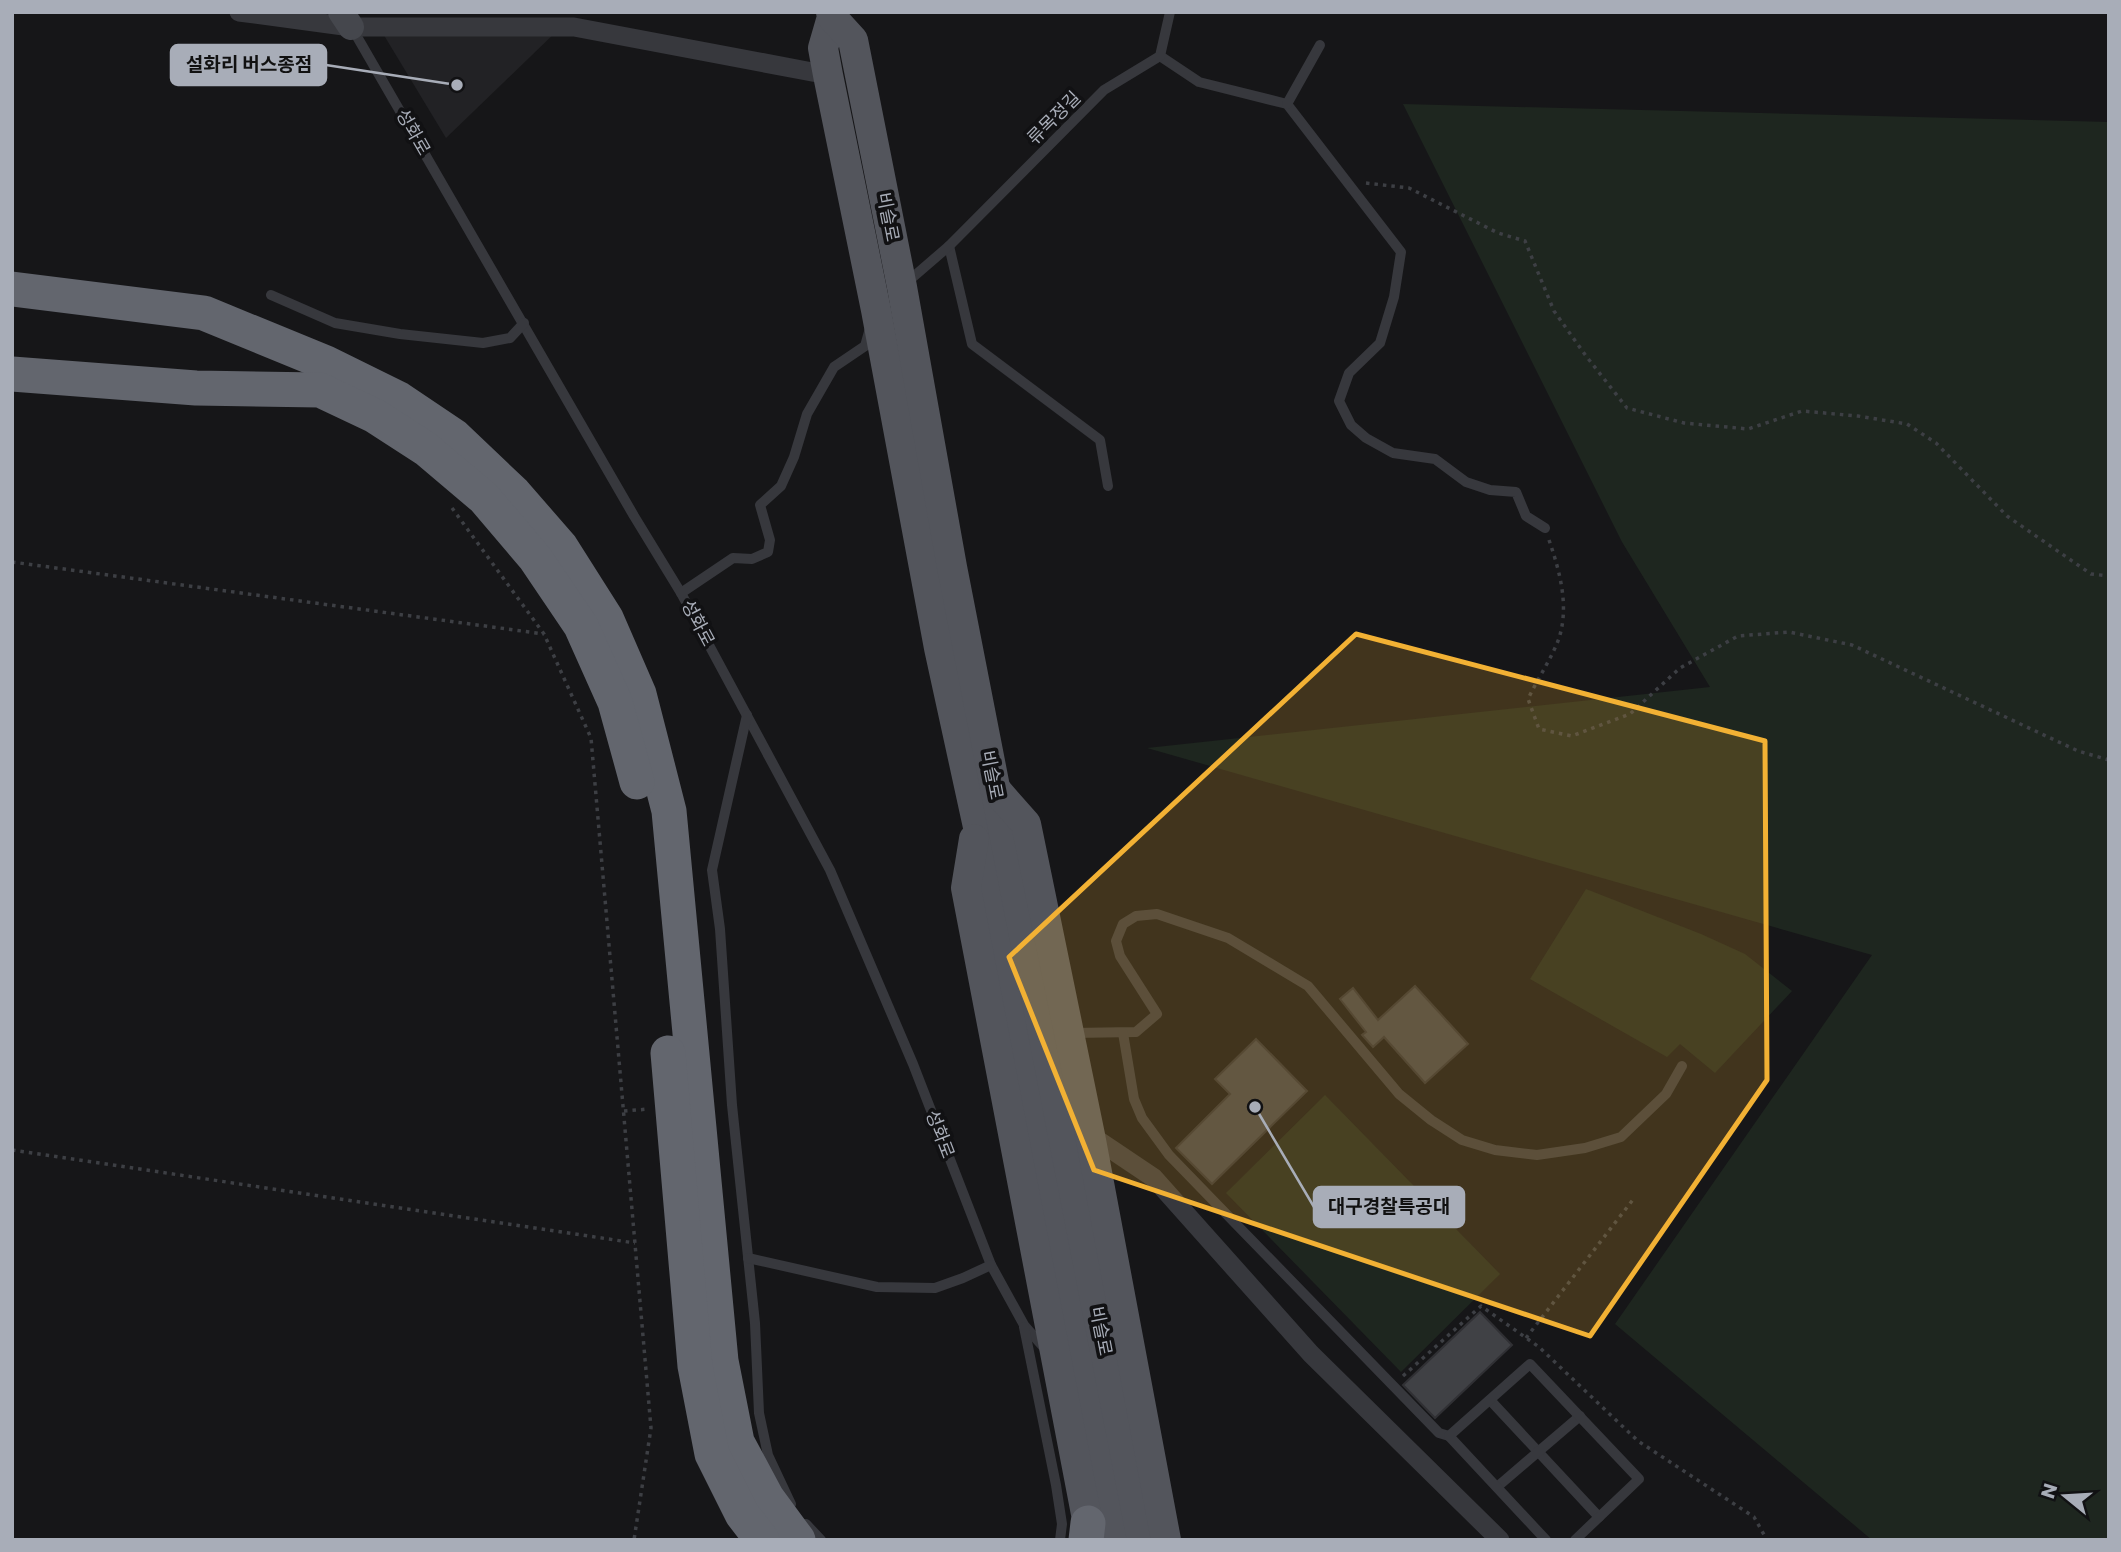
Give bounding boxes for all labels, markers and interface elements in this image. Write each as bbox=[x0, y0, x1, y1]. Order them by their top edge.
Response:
callout: 설화리 버스종점 bbox=[171, 45, 326, 85]
text: 설화리 버스종점 bbox=[186, 51, 312, 78]
street label: 류목정길 bbox=[1021, 85, 1086, 150]
street label: 성화로 bbox=[390, 104, 437, 160]
street label: 비슬로 bbox=[871, 190, 906, 244]
street label: 성화로 bbox=[676, 595, 721, 651]
street label: 비슬로 bbox=[975, 748, 1010, 802]
street label: 성화로 bbox=[920, 1106, 961, 1161]
callout: 대구경찰특공대 bbox=[1314, 1187, 1464, 1227]
text: 대구경찰특공대 bbox=[1328, 1193, 1450, 1220]
street label: 비슬로 bbox=[1084, 1304, 1119, 1358]
north arrow bbox=[2030, 1461, 2100, 1531]
text: N bbox=[2034, 1480, 2064, 1502]

